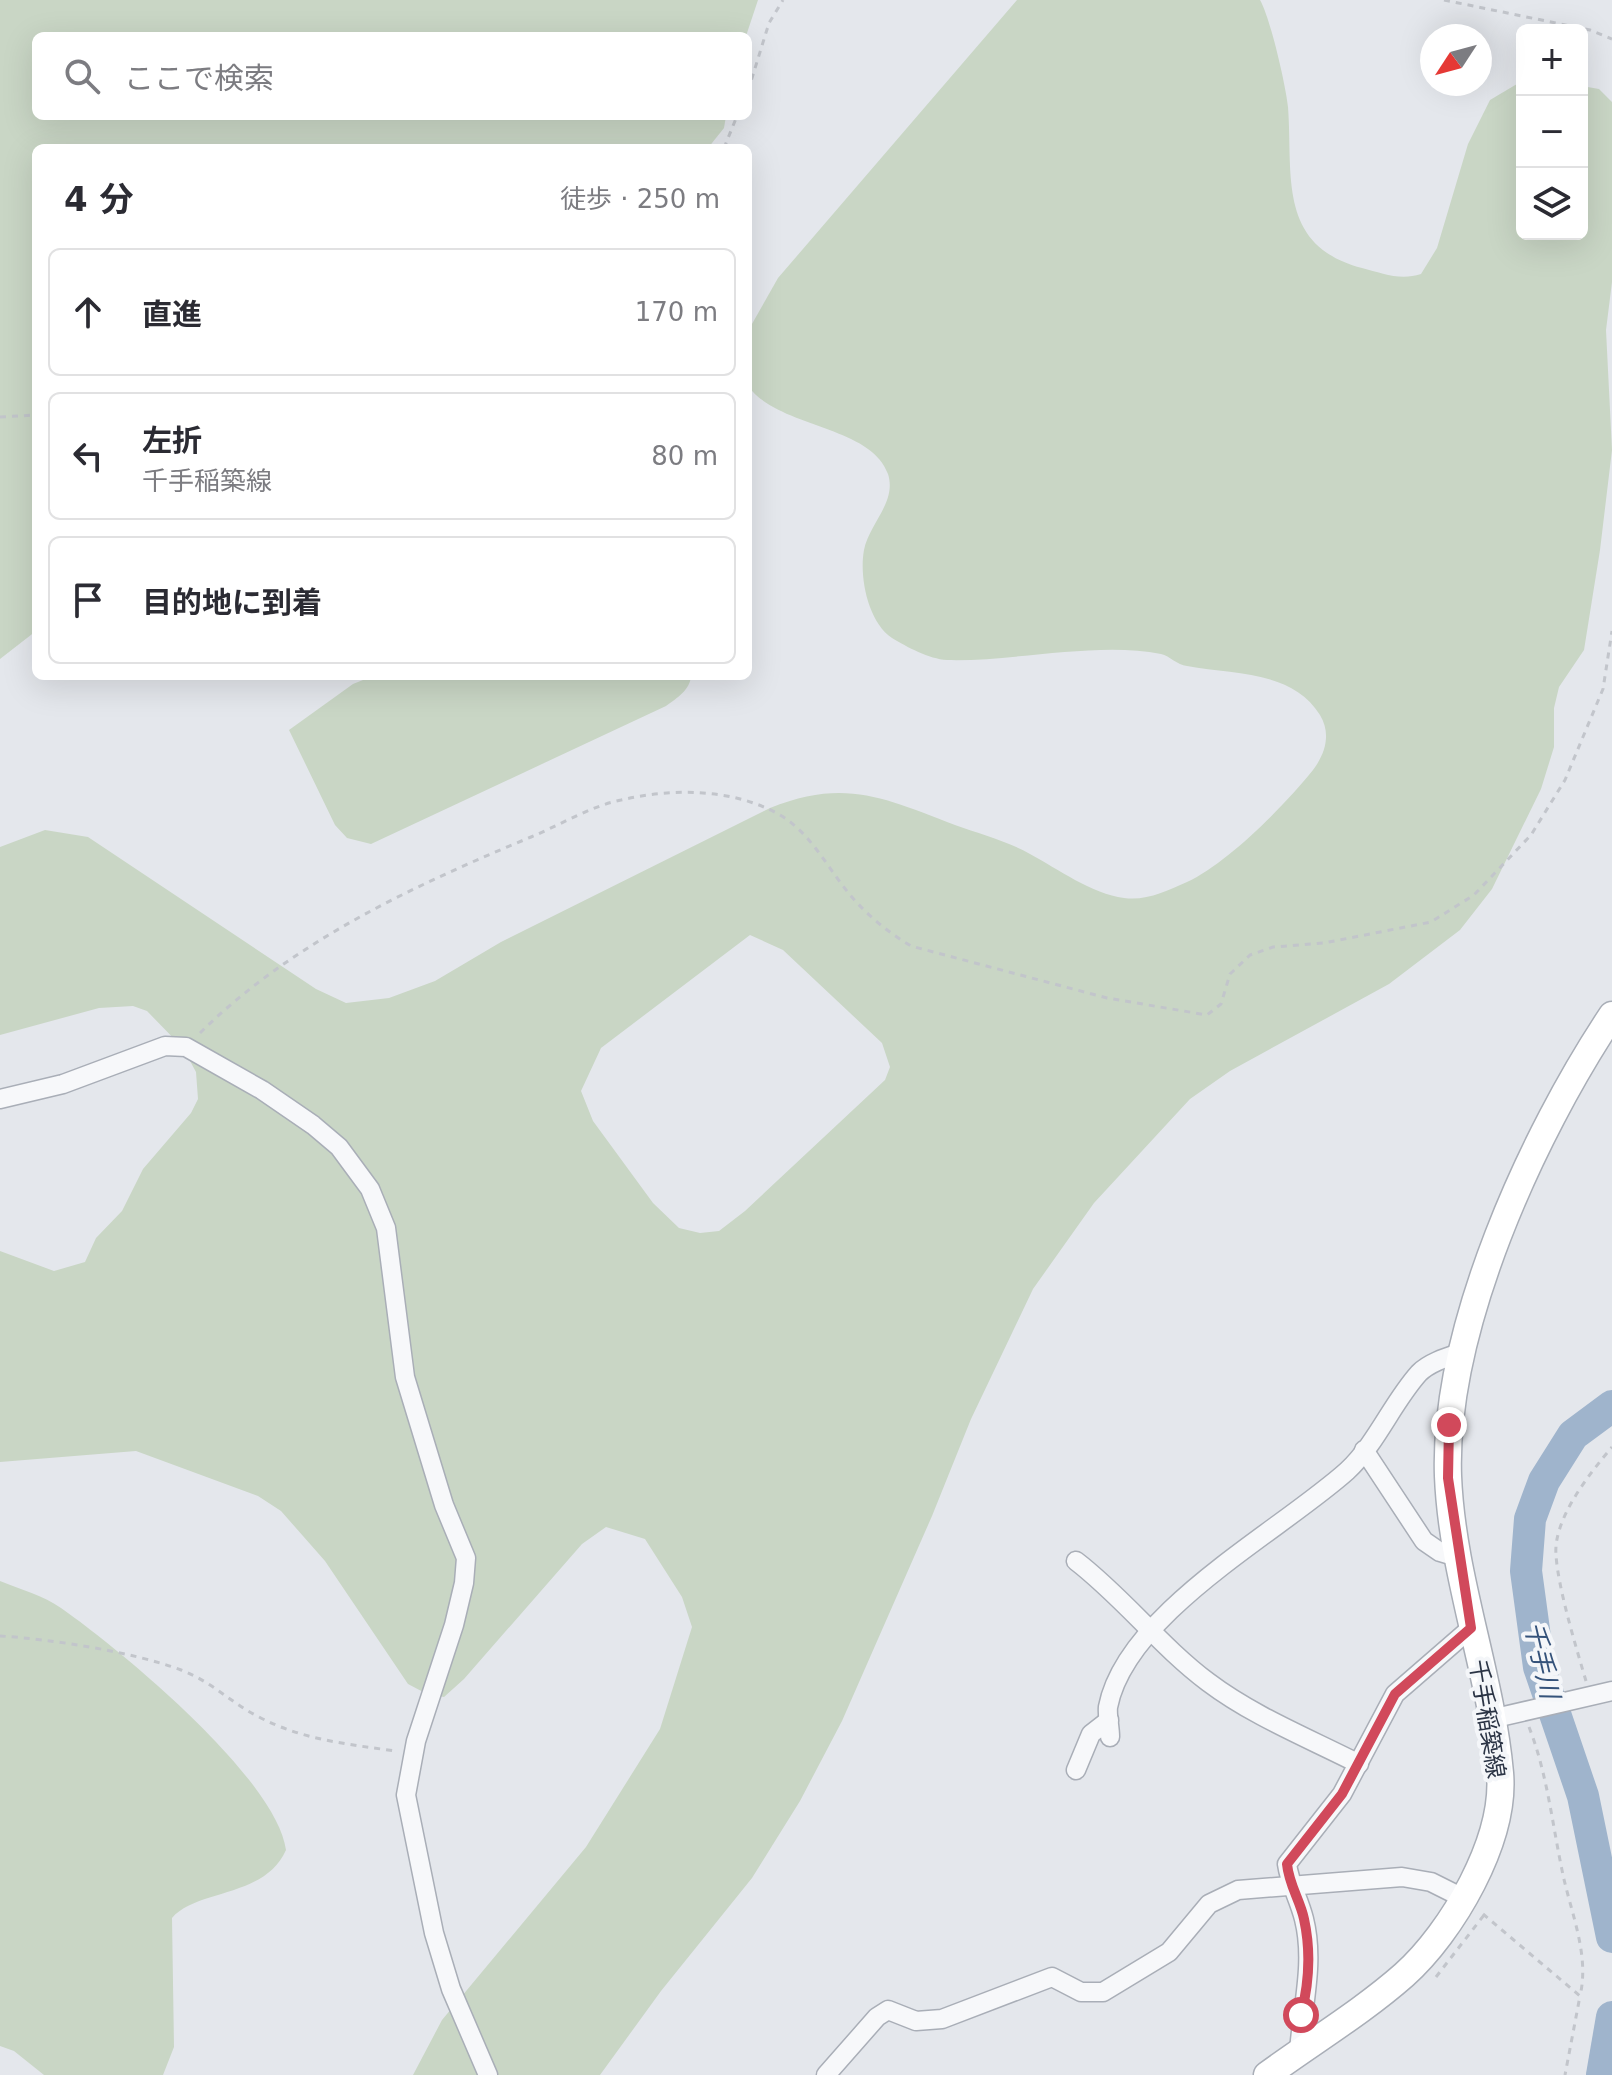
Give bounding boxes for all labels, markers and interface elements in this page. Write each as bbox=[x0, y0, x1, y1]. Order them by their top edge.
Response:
north arrow bbox=[1420, 24, 1492, 96]
map controls bbox=[1516, 24, 1588, 240]
button: + bbox=[1516, 24, 1588, 96]
search box bbox=[32, 32, 752, 120]
icon: search bbox=[60, 54, 104, 98]
text: ここで検索 bbox=[124, 61, 274, 96]
button: − bbox=[1516, 96, 1588, 168]
button: layers bbox=[1516, 168, 1588, 240]
text: 4 分 bbox=[64, 179, 134, 219]
text: 徒歩 · 250 m bbox=[560, 184, 720, 214]
icon: ahead bbox=[66, 290, 110, 334]
text: 直進 bbox=[142, 297, 202, 332]
text: 170 m bbox=[635, 297, 718, 327]
text: 左折 bbox=[142, 423, 202, 458]
icon: left bbox=[66, 434, 110, 478]
text: 80 m bbox=[651, 441, 718, 471]
text: 千手稲築線 bbox=[142, 466, 272, 496]
icon: arrive bbox=[66, 578, 110, 622]
text: 目的地に到着 bbox=[142, 585, 322, 620]
route end bbox=[1431, 1407, 1467, 1443]
water label: 千手川 bbox=[1519, 1619, 1566, 1704]
street label: 千手稲築線 bbox=[1464, 1658, 1510, 1780]
route start bbox=[1283, 1997, 1319, 2033]

